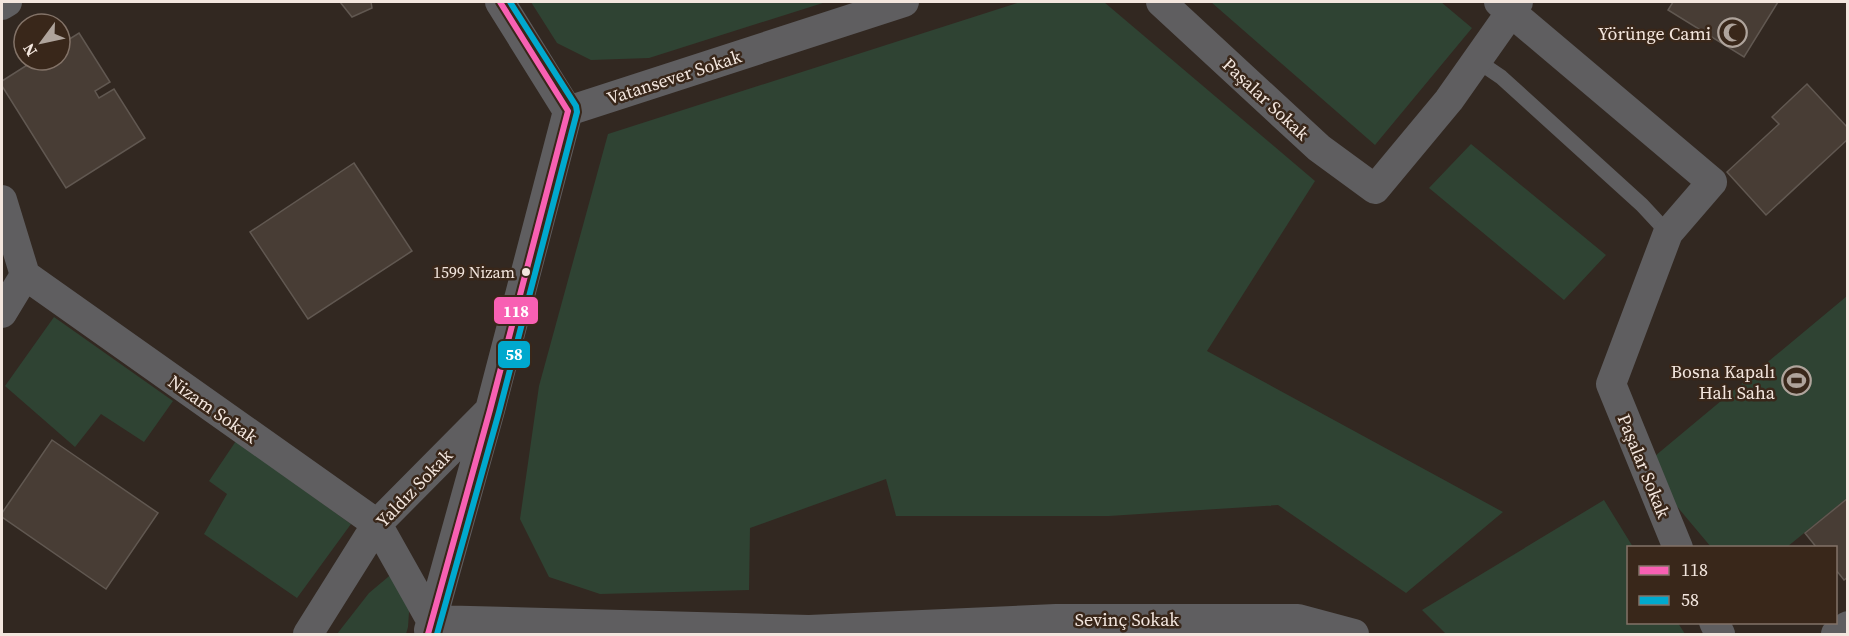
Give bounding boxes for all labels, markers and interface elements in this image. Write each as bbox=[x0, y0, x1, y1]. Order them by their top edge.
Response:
north arrow bbox=[12, 12, 72, 72]
mosque icon: Yörünge Cami bbox=[1716, 17, 1748, 49]
place label: Yörünge Cami bbox=[1598, 21, 1711, 46]
text: N bbox=[17, 39, 42, 61]
street label: Vatansever Sokak bbox=[604, 43, 745, 111]
street label: Paşalar Sokak bbox=[1217, 52, 1315, 146]
place label: 1599 Nizam bbox=[433, 261, 515, 283]
marker: 1599 Nizam bbox=[520, 266, 532, 278]
line badge: 118 bbox=[493, 296, 539, 325]
text: 118 bbox=[503, 300, 529, 322]
line badge: 58 bbox=[497, 340, 531, 369]
text: 58 bbox=[505, 343, 523, 365]
place label: Bosna Kapalı Halı Saha bbox=[1671, 359, 1776, 405]
sports icon: Bosna Kapalı Halı Saha bbox=[1780, 365, 1812, 397]
street label: Nizam Sokak bbox=[163, 369, 263, 449]
street label: Paşalar Sokak bbox=[1612, 410, 1676, 522]
street label: Yaldız Sokak bbox=[370, 443, 458, 533]
legend bbox=[1627, 546, 1837, 624]
text: 118 bbox=[1681, 557, 1708, 582]
text: 58 bbox=[1681, 587, 1699, 612]
street label: Sevinç Sokak bbox=[1075, 607, 1179, 632]

